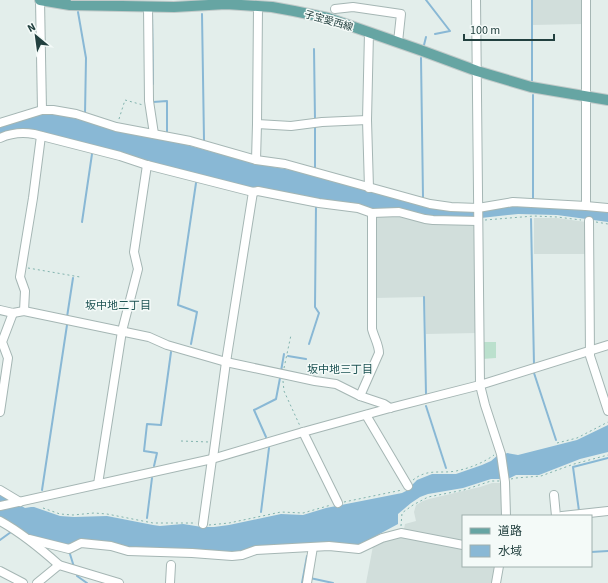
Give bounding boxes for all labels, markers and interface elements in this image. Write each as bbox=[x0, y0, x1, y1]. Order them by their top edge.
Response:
street label: 子宝愛西線 bbox=[303, 7, 355, 35]
north arrow bbox=[16, 16, 56, 56]
scale bar bbox=[464, 16, 554, 42]
text: N bbox=[25, 19, 38, 36]
text: 100 m bbox=[470, 22, 500, 39]
district label: 坂中地二丁目 bbox=[85, 298, 151, 313]
district label: 坂中地三丁目 bbox=[307, 362, 373, 377]
legend bbox=[462, 515, 592, 567]
text: 道路 bbox=[498, 523, 522, 540]
text: 水域 bbox=[498, 543, 522, 560]

